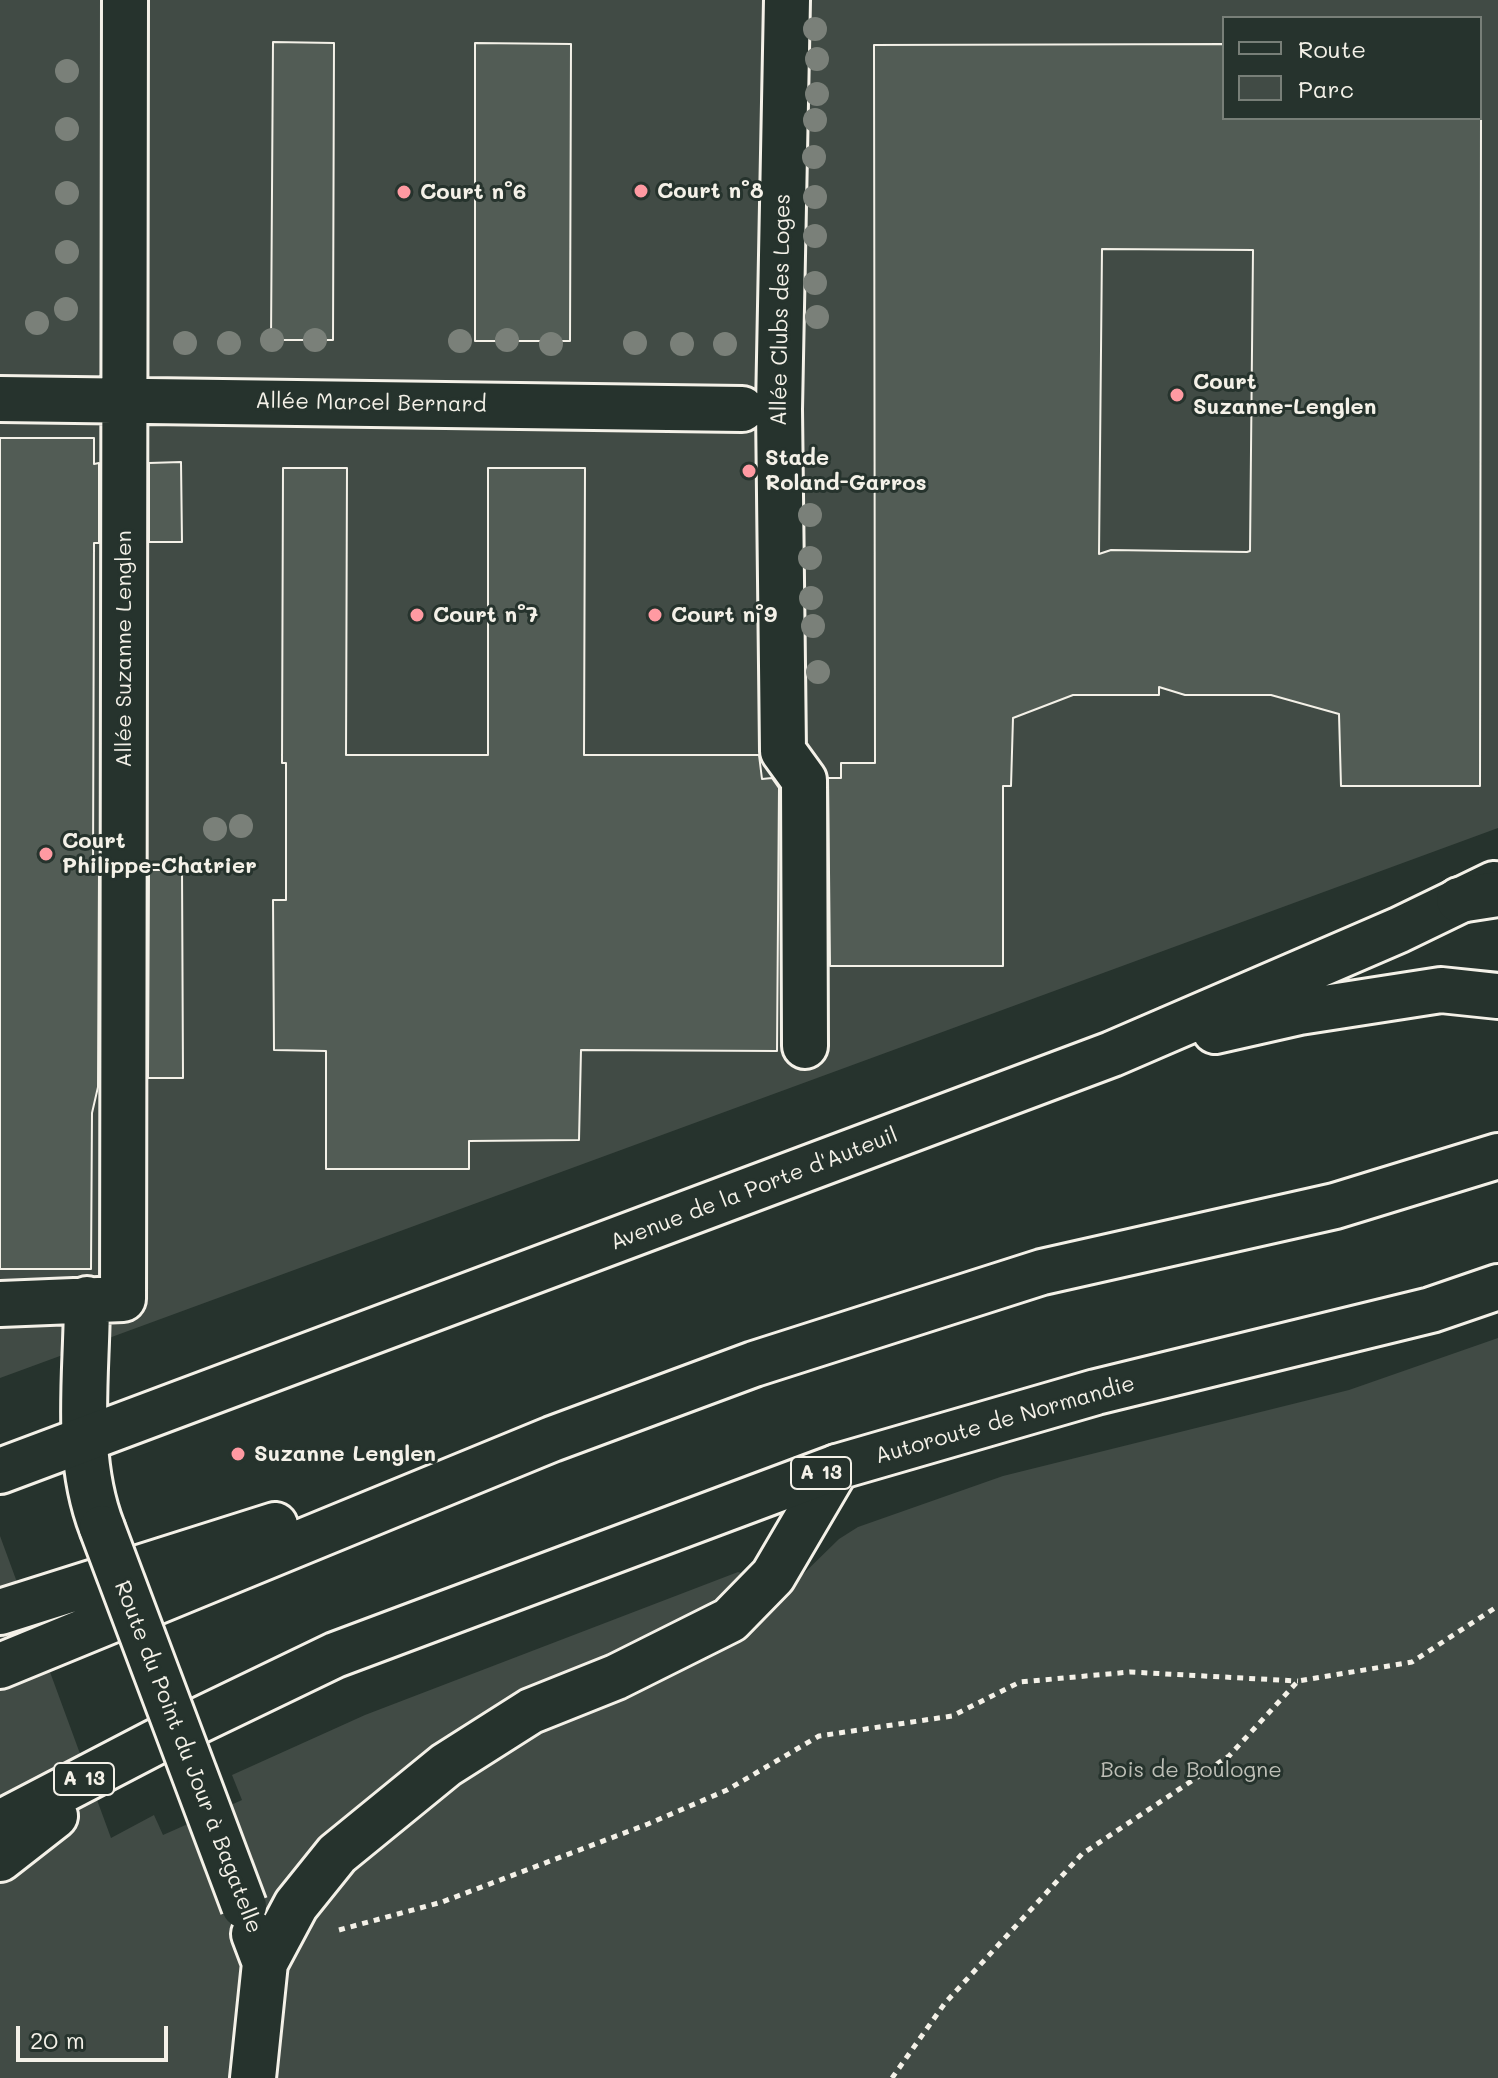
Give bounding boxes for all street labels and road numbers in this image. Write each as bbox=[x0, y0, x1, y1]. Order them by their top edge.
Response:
street label: Allée Clubs des Loges bbox=[766, 194, 796, 426]
street label: Allée Marcel Bernard bbox=[255, 388, 487, 418]
street label: Allée Suzanne Lenglen bbox=[111, 530, 137, 768]
street label: Avenue de la Porte d'Auteuil bbox=[607, 1122, 901, 1256]
street label: Autoroute de Normandie bbox=[872, 1370, 1138, 1470]
road number: A 13 bbox=[791, 1457, 851, 1489]
street label: Route du Point du Jour à Bagatelle bbox=[108, 1577, 268, 1937]
road number: A 13 bbox=[54, 1763, 114, 1795]

